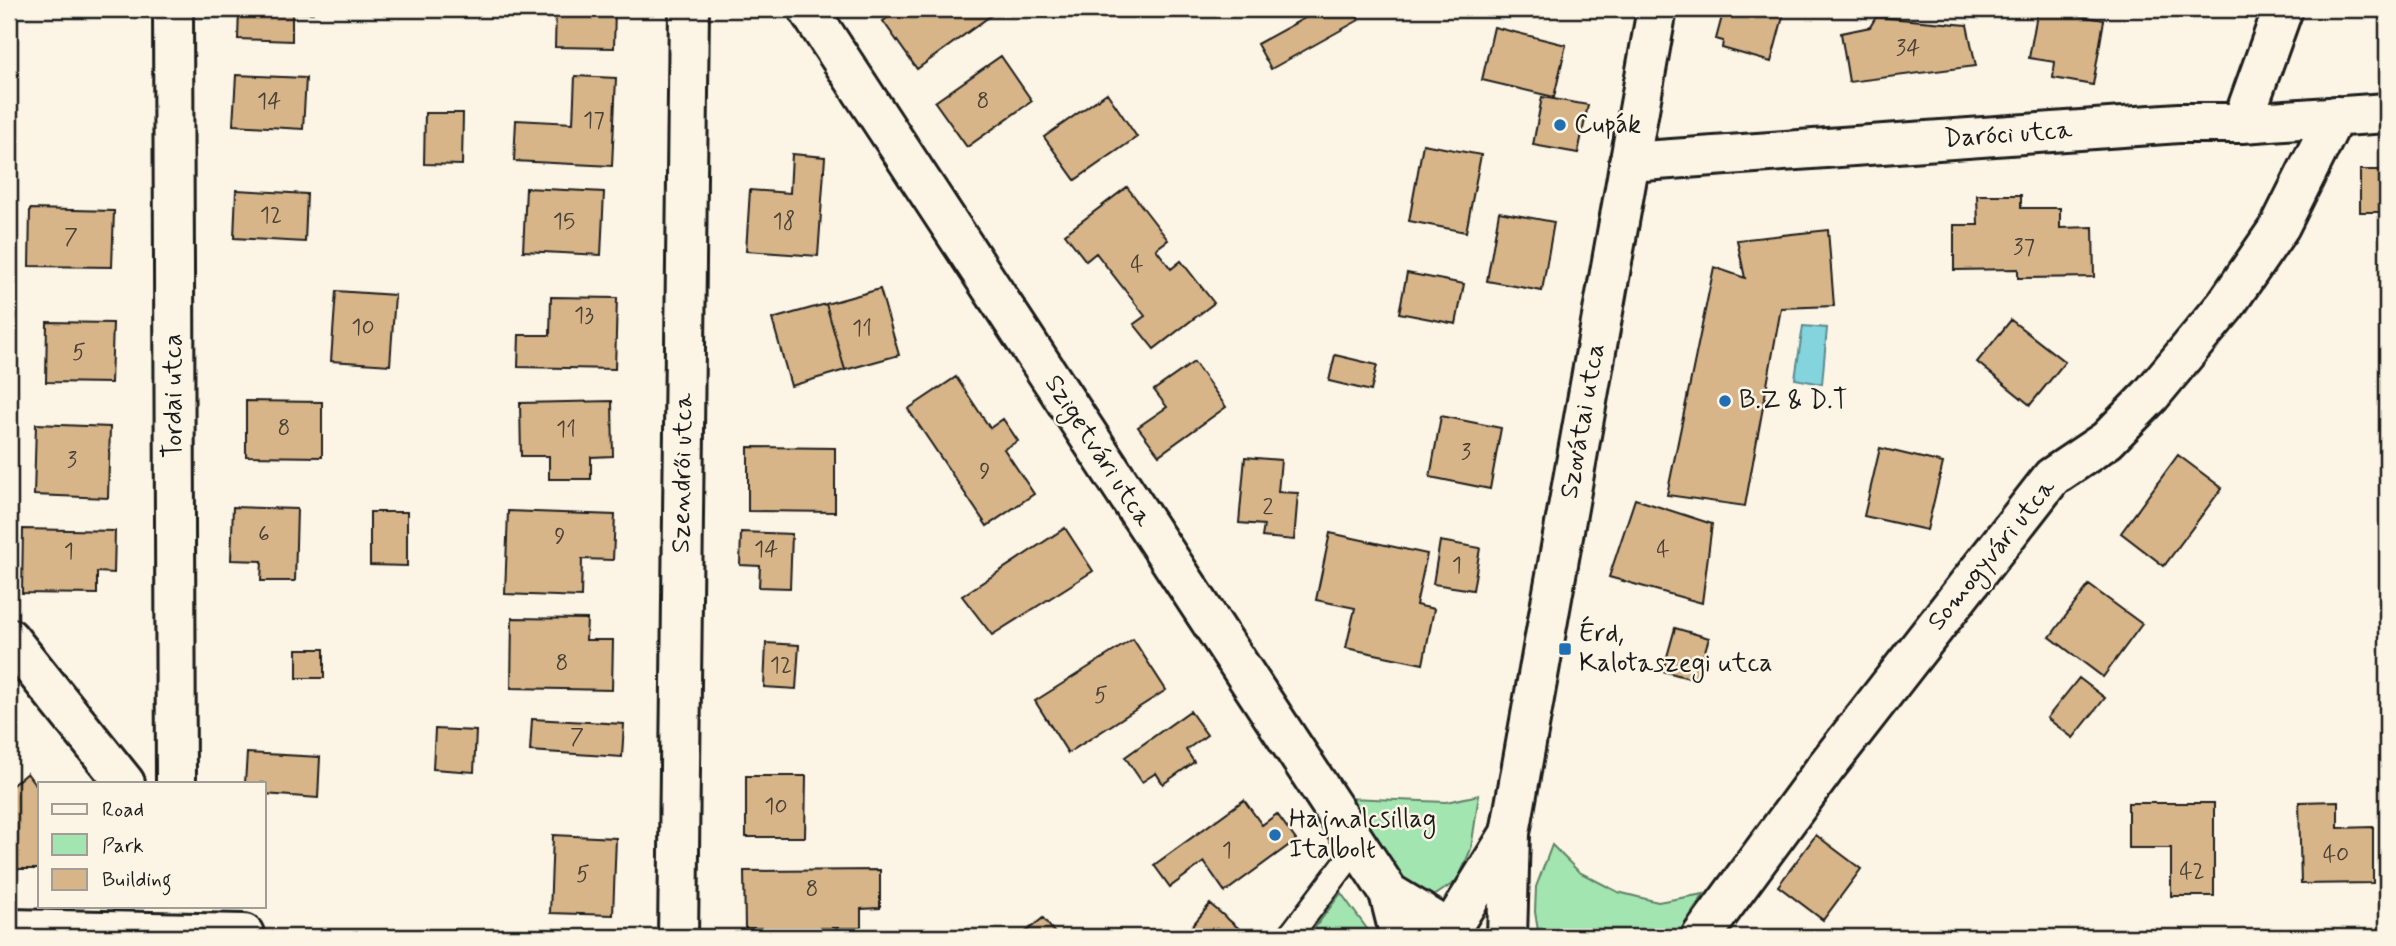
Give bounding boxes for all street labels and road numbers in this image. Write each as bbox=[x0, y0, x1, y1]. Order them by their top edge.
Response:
street label: Daróci utca bbox=[1943, 114, 2074, 156]
street label: Tordai utca bbox=[157, 334, 191, 458]
street label: Szovátai utca bbox=[1553, 341, 1613, 501]
street label: Szigetvári utca bbox=[1035, 369, 1160, 535]
street label: Szendrői utca bbox=[665, 392, 701, 553]
street label: Somogyvári utca bbox=[1920, 472, 2065, 639]

